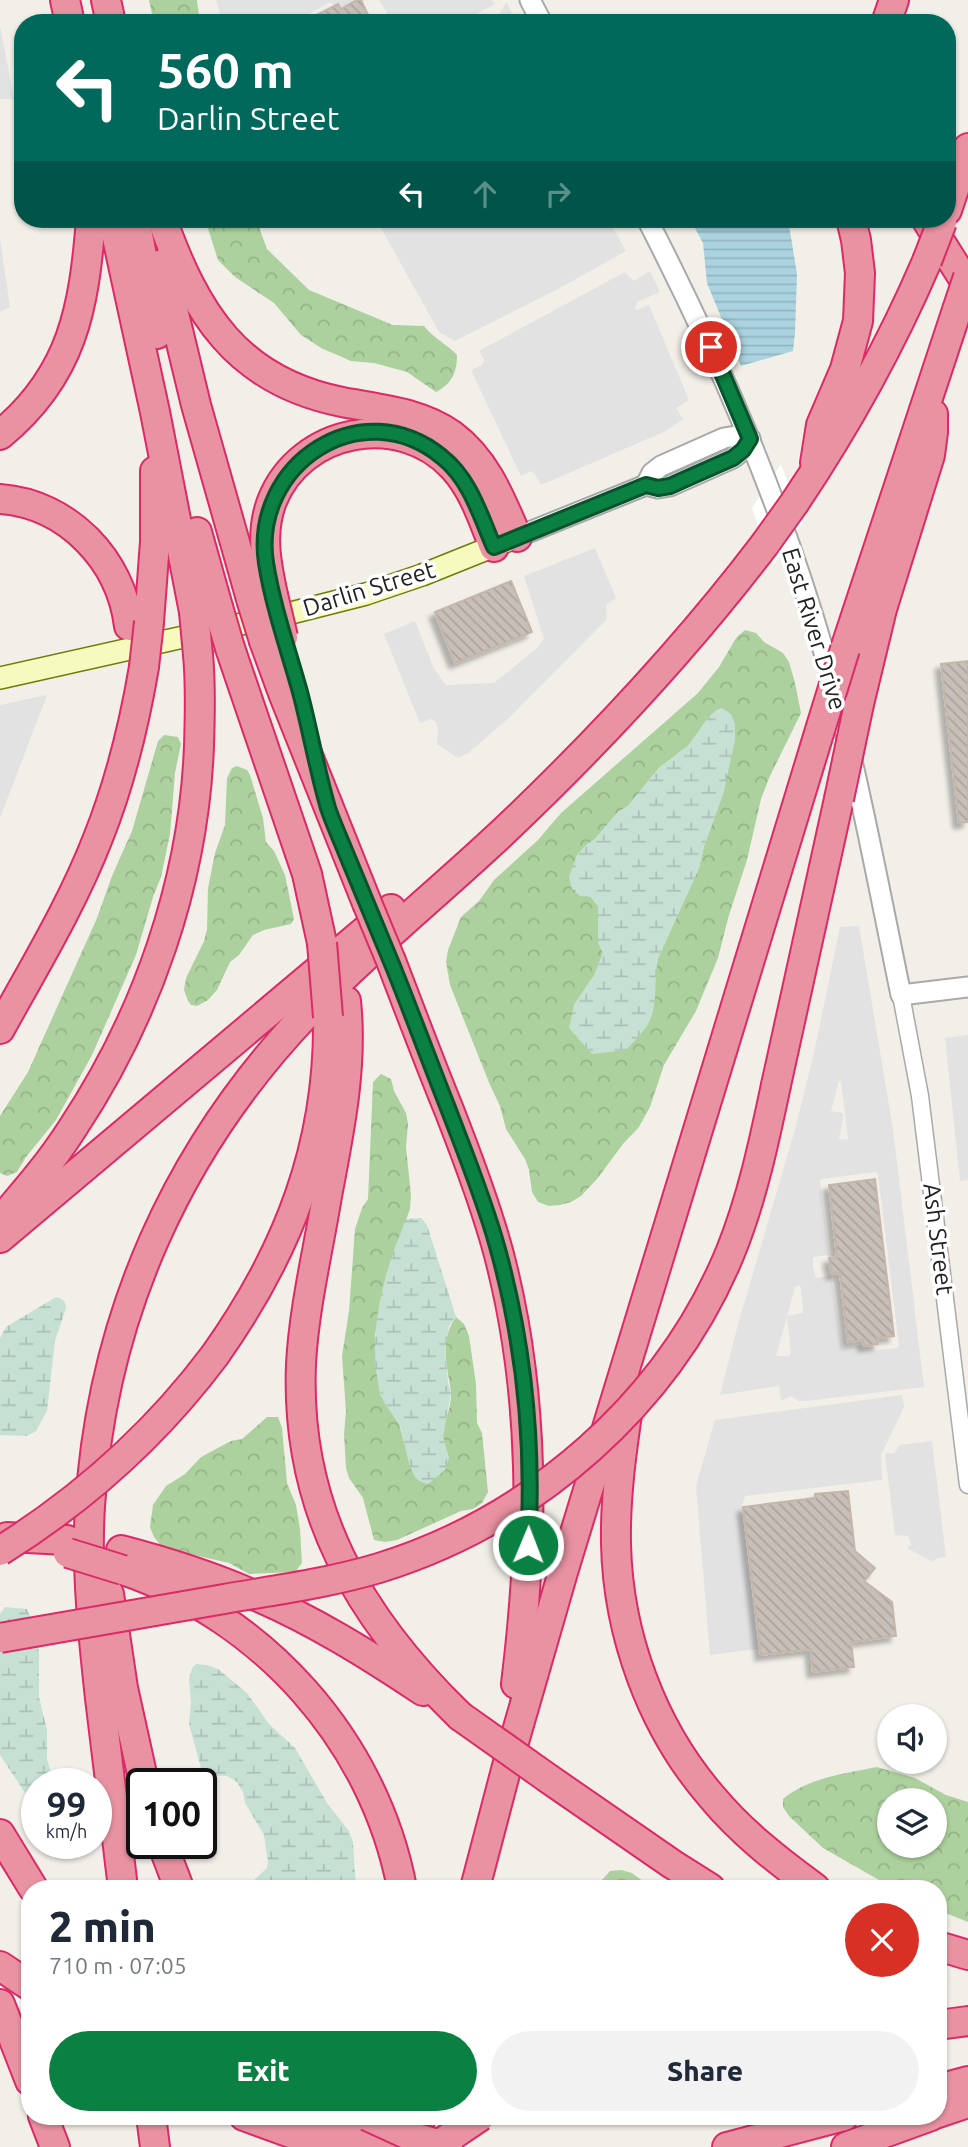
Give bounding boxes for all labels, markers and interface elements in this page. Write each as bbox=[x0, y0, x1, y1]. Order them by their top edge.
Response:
icon: left bbox=[42, 42, 133, 133]
text: 560 m bbox=[157, 42, 294, 97]
text: Darlin Street bbox=[157, 100, 339, 136]
icon: left bbox=[393, 175, 431, 213]
icon: ahead bbox=[466, 175, 504, 213]
icon: right bbox=[539, 175, 577, 213]
pin bbox=[681, 317, 741, 377]
icon: arrive bbox=[692, 328, 730, 366]
street label: East River Drive bbox=[777, 545, 852, 713]
street label: Darlin Street bbox=[300, 555, 439, 621]
street label: Ash Street bbox=[918, 1181, 959, 1297]
position arrow bbox=[491, 1508, 565, 1582]
map controls bbox=[877, 1704, 947, 1858]
button: sound bbox=[877, 1704, 947, 1774]
speed limit sign: 100 bbox=[126, 1768, 217, 1859]
text: 99 bbox=[47, 1784, 86, 1824]
button: layers bbox=[877, 1788, 947, 1858]
text: km/h bbox=[46, 1821, 87, 1841]
text: 2 min bbox=[49, 1903, 156, 1950]
button: close bbox=[845, 1903, 919, 1977]
text: 710 m · 07:05 bbox=[49, 1953, 187, 1978]
button: Exit bbox=[49, 2031, 477, 2111]
button: Share bbox=[491, 2031, 919, 2111]

